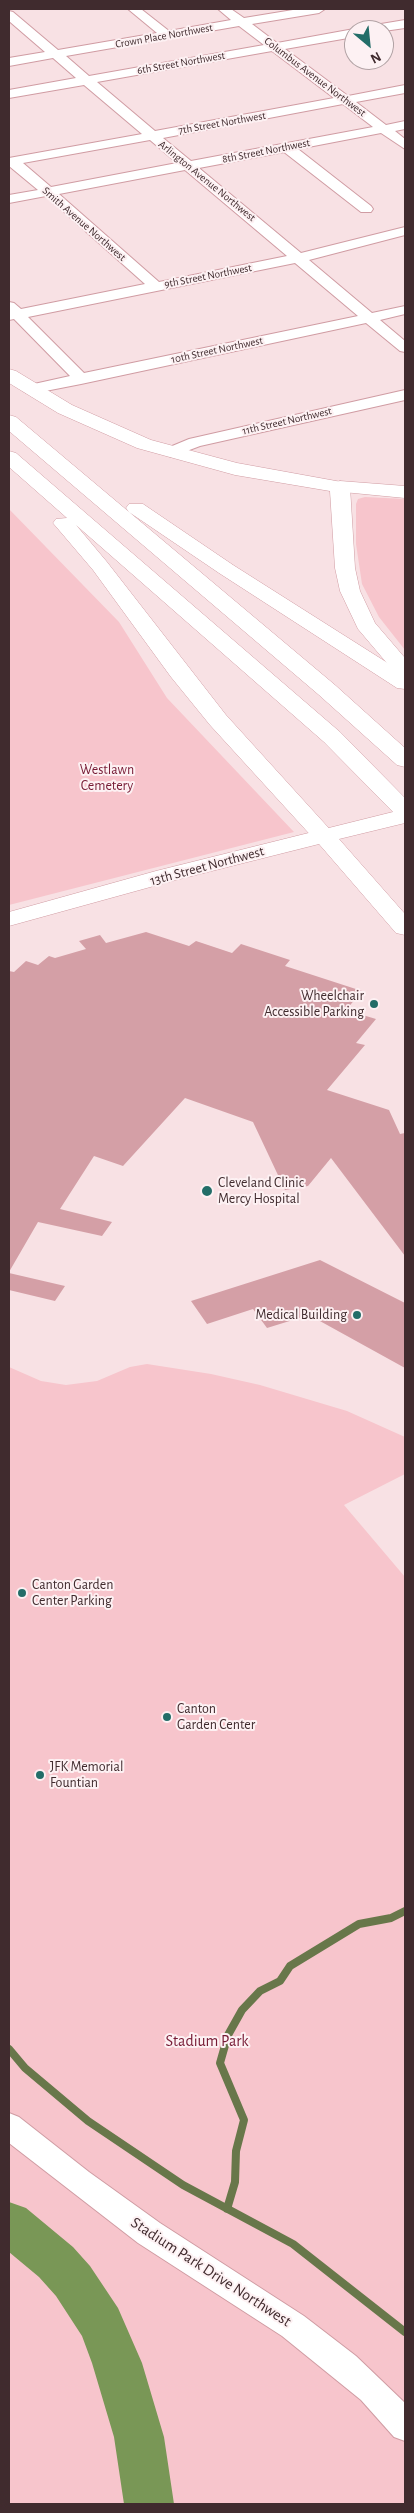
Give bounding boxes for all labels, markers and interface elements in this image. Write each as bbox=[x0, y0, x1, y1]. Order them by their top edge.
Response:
north arrow bbox=[344, 20, 394, 70]
street label: Crown Place Northwest bbox=[114, 21, 214, 51]
street label: Columbus Avenue Northwest bbox=[262, 34, 368, 120]
street label: 6th Street Northwest bbox=[136, 49, 226, 77]
text: N bbox=[368, 49, 383, 66]
street label: 7th Street Northwest bbox=[177, 109, 267, 137]
street label: 8th Street Northwest bbox=[221, 136, 311, 166]
street label: Arlington Avenue Northwest bbox=[156, 138, 258, 224]
street label: Smith Avenue Northwest bbox=[39, 184, 129, 264]
street label: 9th Street Northwest bbox=[163, 261, 253, 291]
street label: 10th Street Northwest bbox=[170, 334, 264, 366]
street label: 11th Street Northwest bbox=[241, 404, 333, 438]
park label: Westlawn Cemetery bbox=[80, 762, 134, 794]
street label: 13th Street Northwest bbox=[148, 843, 266, 889]
place label: Wheelchair Accessible Parking bbox=[264, 988, 364, 1020]
marker: Wheelchair Accessible Parking bbox=[368, 998, 380, 1010]
place label: Cleveland Clinic Mercy Hospital bbox=[218, 1175, 304, 1208]
marker: Cleveland Clinic Mercy Hospital bbox=[200, 1184, 214, 1198]
place label: Medical Building bbox=[255, 1307, 347, 1323]
marker: Medical Building bbox=[351, 1309, 363, 1321]
place label: Canton Garden Center Parking bbox=[32, 1577, 113, 1610]
marker: Canton Garden Center Parking bbox=[16, 1587, 28, 1599]
place label: Canton Garden Center bbox=[177, 1701, 255, 1734]
marker: Canton Garden Center bbox=[161, 1711, 173, 1723]
place label: JFK Memorial Fountian bbox=[50, 1759, 123, 1791]
marker: JFK Memorial Fountian bbox=[34, 1769, 46, 1781]
park label: Stadium Park bbox=[165, 2031, 249, 2051]
street label: Stadium Park Drive Northwest bbox=[127, 2213, 295, 2331]

